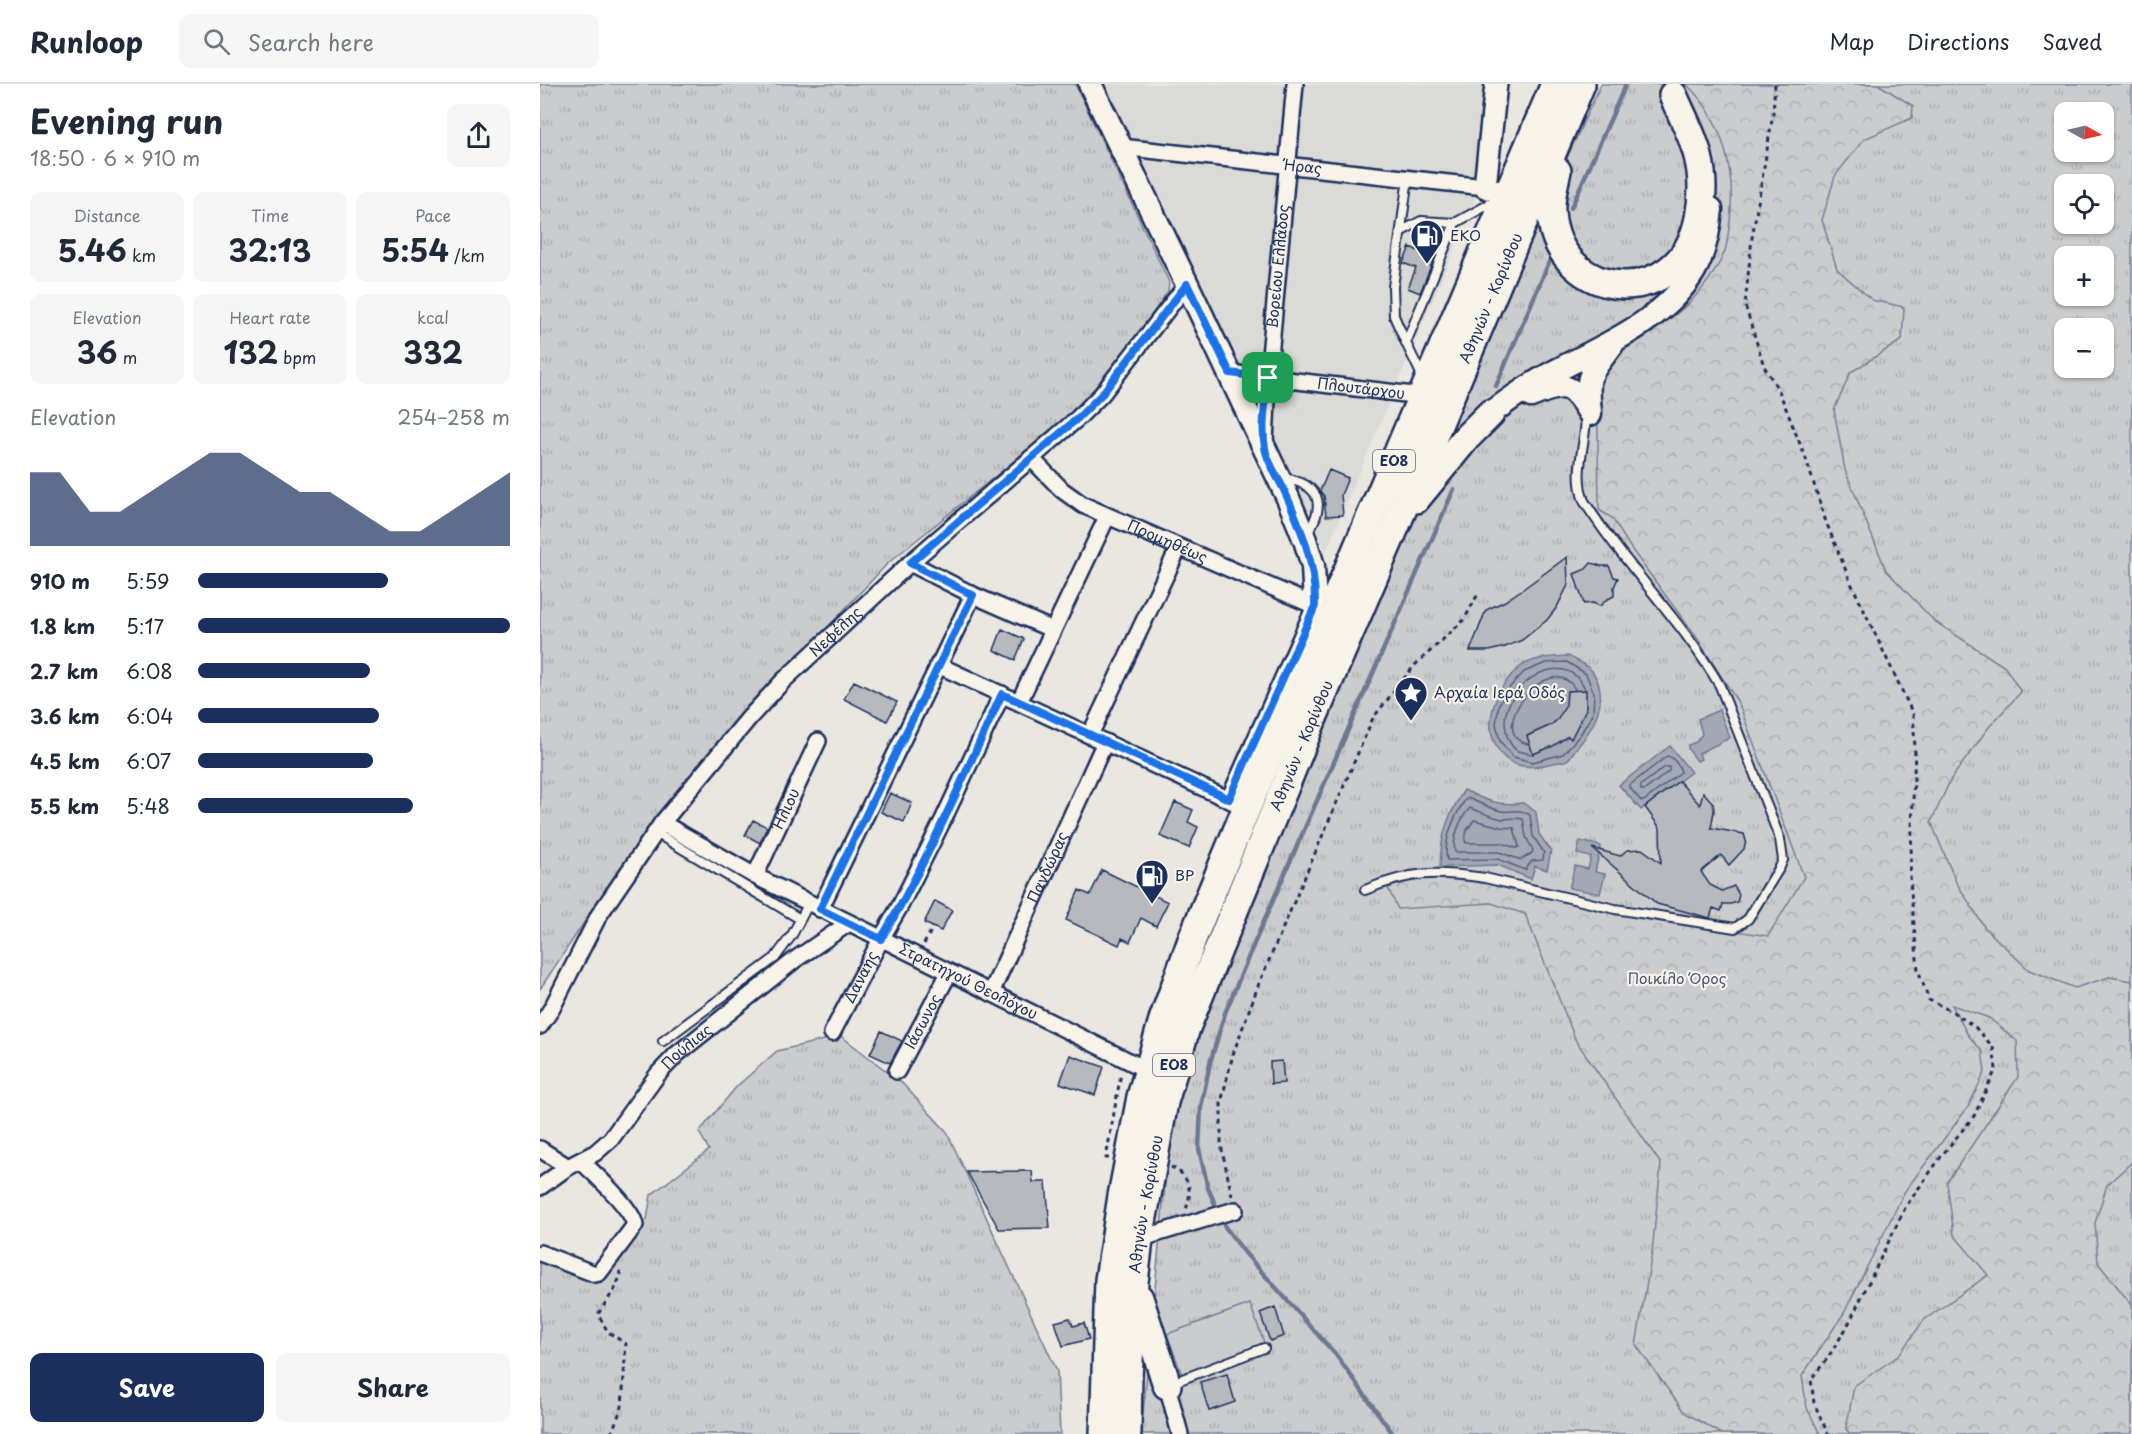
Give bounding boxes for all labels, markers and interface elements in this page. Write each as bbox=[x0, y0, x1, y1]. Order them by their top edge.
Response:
search box bbox=[179, 14, 599, 68]
text: Runloop bbox=[30, 20, 143, 63]
icon: search bbox=[200, 25, 233, 58]
text: Search here bbox=[248, 25, 374, 58]
text: Map bbox=[1829, 25, 1874, 57]
text: Directions bbox=[1907, 25, 2009, 57]
text: Saved bbox=[2042, 25, 2102, 57]
text: Evening run bbox=[30, 95, 223, 145]
north arrow bbox=[2054, 102, 2114, 162]
map controls bbox=[2054, 102, 2114, 378]
button: share bbox=[447, 104, 510, 167]
text: 18:50 · 6 × 910 m bbox=[30, 143, 200, 173]
street label: Ήρας bbox=[1281, 152, 1323, 179]
button: locate bbox=[2054, 174, 2114, 234]
text: Distance bbox=[73, 203, 141, 227]
text: Time bbox=[251, 203, 289, 227]
text: Pace bbox=[415, 203, 451, 227]
street label: Βορείου Ελλάδος bbox=[1260, 203, 1294, 329]
fuel station icon: EKO bbox=[1409, 218, 1445, 265]
place label: EKO bbox=[1450, 223, 1481, 246]
text: 5.46 bbox=[58, 227, 127, 272]
text: 32:13 bbox=[229, 227, 311, 272]
text: 5:54 bbox=[381, 227, 449, 272]
street label: Αθηνών - Κορίνθου bbox=[1452, 229, 1527, 366]
text: km bbox=[127, 243, 156, 267]
text: /km bbox=[449, 243, 485, 267]
button: + bbox=[2054, 246, 2114, 306]
text: Elevation bbox=[72, 305, 142, 329]
text: Heart rate bbox=[230, 305, 310, 329]
text: kcal bbox=[417, 305, 449, 329]
button: − bbox=[2054, 318, 2114, 378]
text: 36 bbox=[77, 329, 118, 374]
text: 132 bbox=[224, 329, 278, 374]
text: 332 bbox=[403, 329, 463, 374]
text: m bbox=[118, 345, 137, 369]
text: bpm bbox=[278, 345, 316, 369]
pin bbox=[1242, 352, 1293, 403]
icon: arrive bbox=[1251, 361, 1284, 394]
street label: Πλουτάρχου bbox=[1316, 371, 1406, 404]
text: Elevation bbox=[30, 402, 116, 432]
text: 254–258 m bbox=[397, 402, 510, 432]
road number: ΕΟ8 bbox=[1373, 450, 1415, 472]
street label: Προμηθέως bbox=[1124, 513, 1212, 568]
text: 910 m bbox=[30, 566, 90, 596]
text: 5:59 bbox=[126, 566, 170, 596]
street label: Νεφέλης bbox=[803, 600, 867, 661]
text: 1.8 km bbox=[30, 611, 95, 641]
text: 5:17 bbox=[126, 611, 164, 641]
text: 2.7 km bbox=[30, 656, 98, 686]
text: 6:08 bbox=[126, 656, 173, 686]
place icon: Αρχαία Ιερά Οδός bbox=[1393, 675, 1429, 722]
street label: Αθηνών - Κορίνθου bbox=[1263, 676, 1338, 814]
place label: Αρχαία Ιερά Οδός bbox=[1434, 680, 1565, 703]
text: 3.6 km bbox=[30, 701, 100, 731]
text: 6:04 bbox=[126, 701, 174, 731]
text: 4.5 km bbox=[30, 746, 100, 776]
text: 6:07 bbox=[126, 746, 171, 776]
street label: Ήλιου bbox=[765, 784, 804, 834]
text: 5.5 km bbox=[30, 791, 99, 821]
text: 5:48 bbox=[126, 791, 170, 821]
street label: Πανδώρας bbox=[1021, 827, 1073, 906]
fuel station icon: BP bbox=[1134, 858, 1170, 905]
place label: BP bbox=[1175, 863, 1194, 886]
street label: Στρατηγού Θεολόγου bbox=[896, 936, 1042, 1024]
street label: Δανάης bbox=[837, 946, 883, 1006]
park label: Ποικίλο Όρος bbox=[1628, 966, 1727, 989]
street label: Ιάσωνος bbox=[898, 989, 946, 1053]
street label: Πούλιας bbox=[655, 1017, 716, 1074]
road number: ΕΟ8 bbox=[1153, 1054, 1195, 1076]
street label: Αθηνών - Κορίνθου bbox=[1122, 1133, 1168, 1274]
button: Save bbox=[30, 1353, 264, 1422]
button: Share bbox=[276, 1353, 510, 1422]

